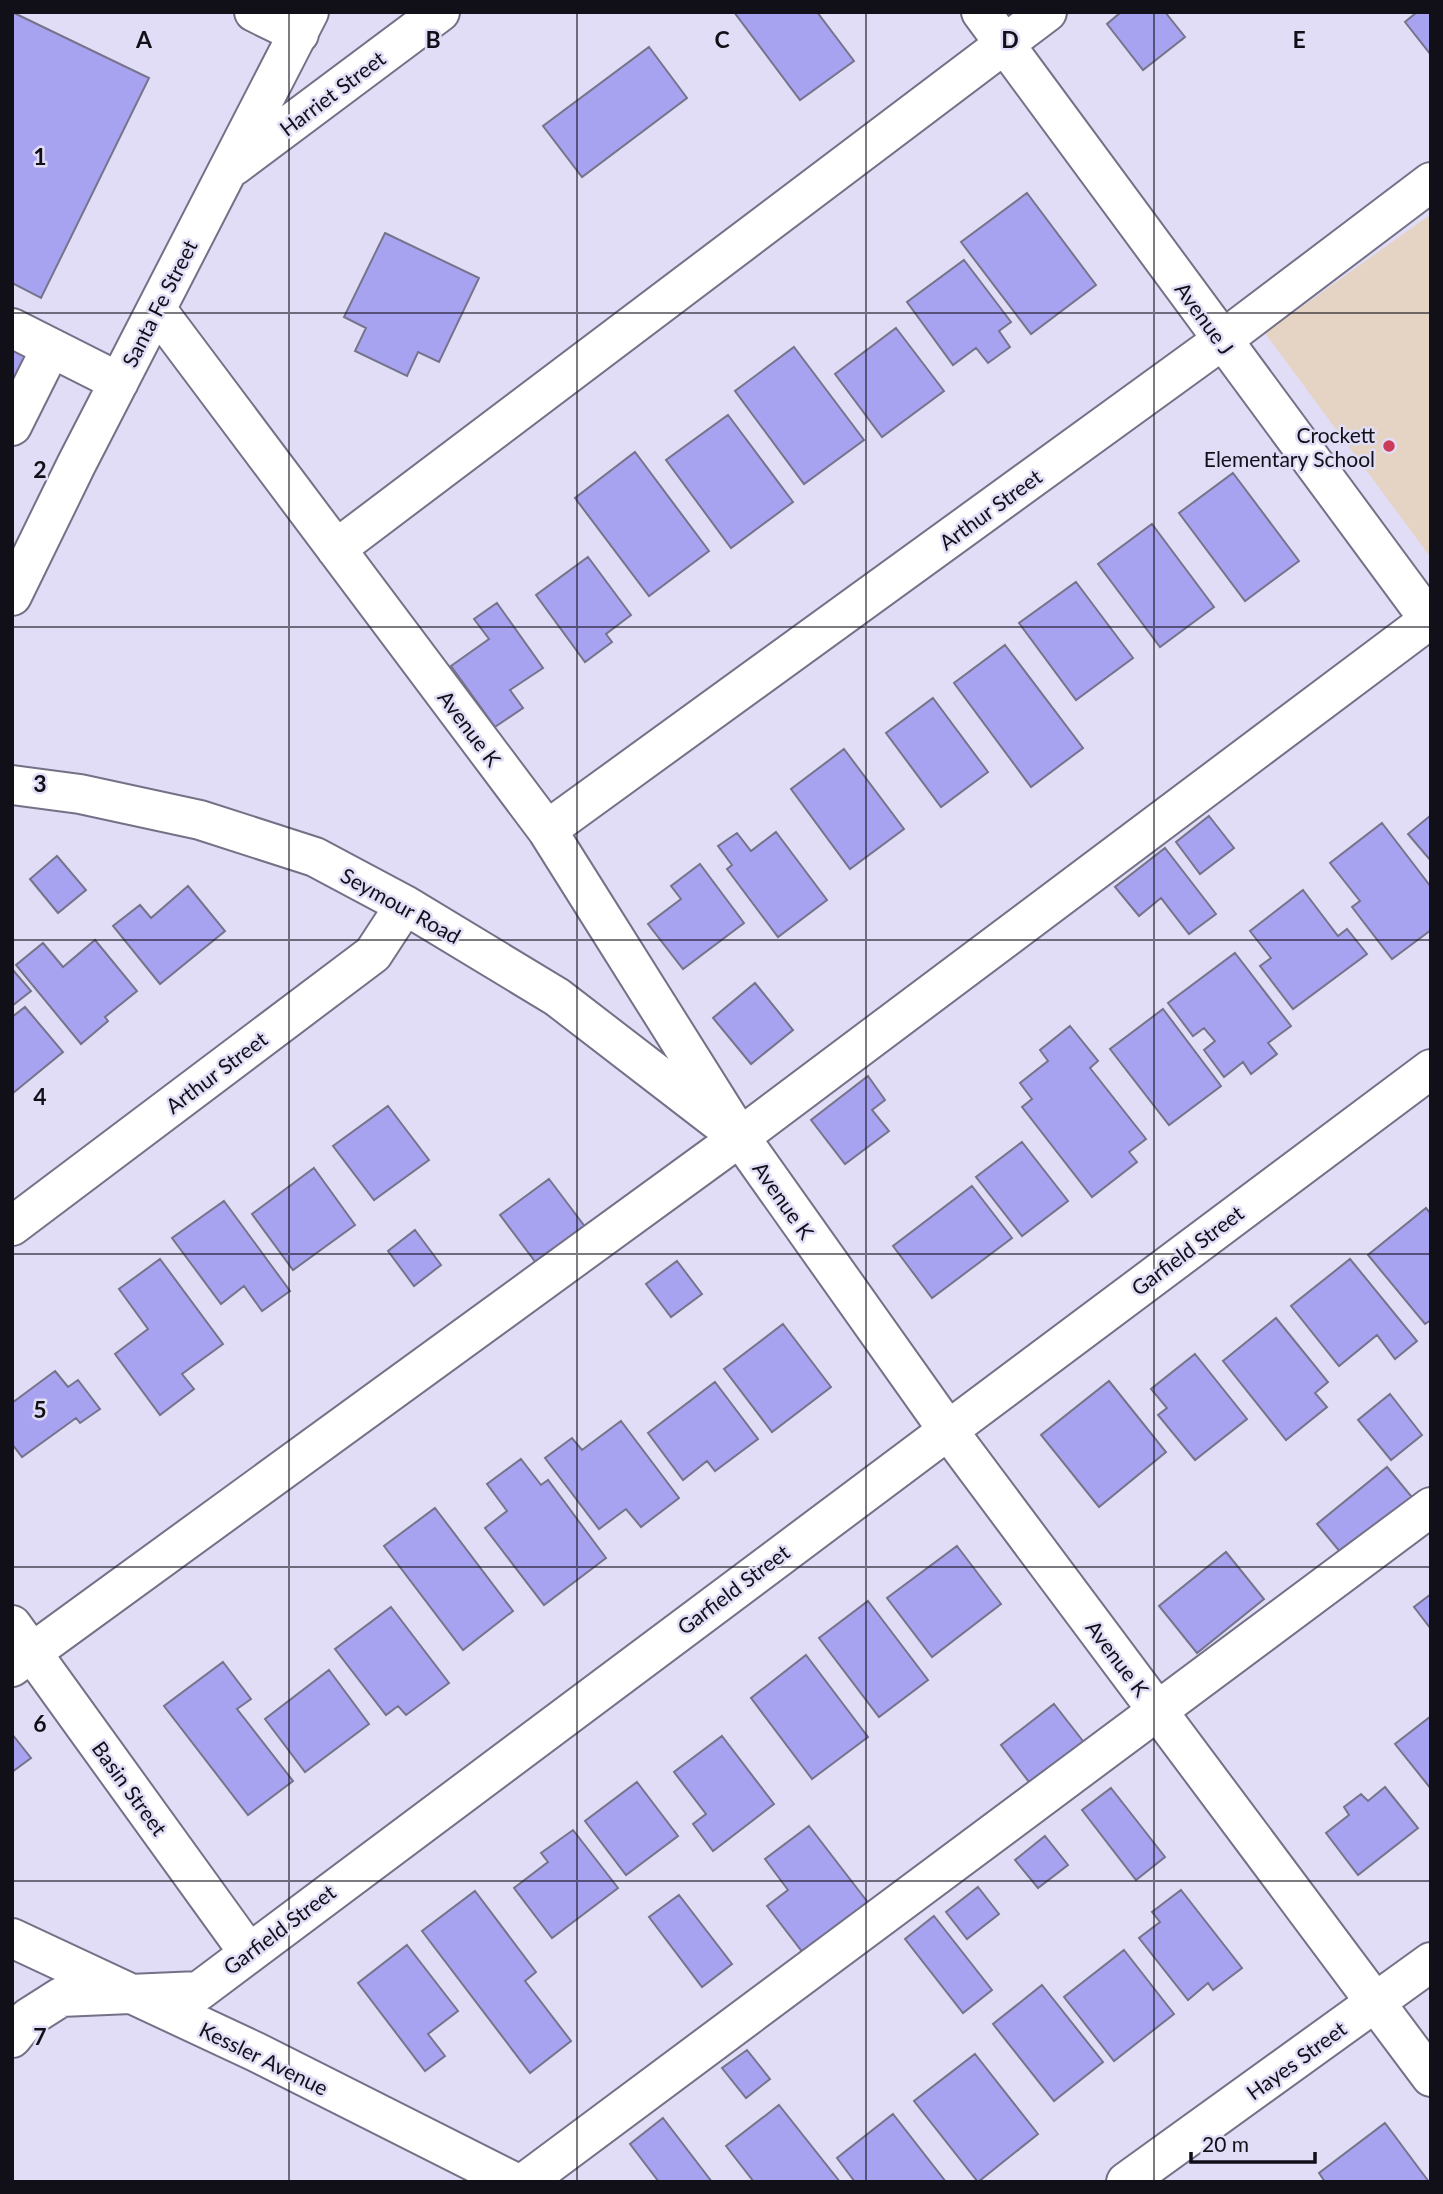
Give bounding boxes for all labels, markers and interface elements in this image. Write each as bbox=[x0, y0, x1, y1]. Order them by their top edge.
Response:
text: A bbox=[135, 25, 153, 53]
text: B bbox=[425, 25, 441, 53]
text: C bbox=[714, 25, 730, 53]
text: D bbox=[1001, 25, 1019, 53]
text: E bbox=[1292, 25, 1306, 53]
street label: Harriet Street bbox=[274, 45, 390, 141]
text: 1 bbox=[33, 142, 47, 170]
street label: Santa Fe Street bbox=[116, 235, 202, 371]
street label: Avenue J bbox=[1170, 277, 1240, 359]
place label: Crockett Elementary School bbox=[1204, 422, 1376, 471]
marker: Crockett Elementary School bbox=[1381, 438, 1397, 454]
text: 2 bbox=[33, 455, 47, 483]
street label: Arthur Street bbox=[934, 463, 1047, 555]
street label: Avenue K bbox=[433, 685, 507, 771]
text: 3 bbox=[33, 769, 47, 797]
street label: Seymour Road bbox=[337, 862, 465, 948]
street label: Arthur Street bbox=[160, 1025, 272, 1118]
text: 4 bbox=[33, 1082, 47, 1110]
street label: Avenue K bbox=[748, 1156, 820, 1244]
street label: Garfield Street bbox=[1126, 1199, 1248, 1300]
text: 5 bbox=[33, 1395, 47, 1423]
street label: Garfield Street bbox=[672, 1538, 794, 1639]
street label: Avenue K bbox=[1081, 1615, 1155, 1701]
text: 6 bbox=[33, 1709, 47, 1737]
street label: Basin Street bbox=[87, 1736, 173, 1840]
street label: Garfield Street bbox=[218, 1878, 340, 1979]
street label: Hayes Street bbox=[1241, 2015, 1351, 2105]
street label: Kessler Avenue bbox=[196, 2016, 332, 2100]
text: 7 bbox=[33, 2022, 47, 2050]
scale bar bbox=[1191, 2120, 1315, 2164]
text: 20 m bbox=[1202, 2131, 1249, 2156]

